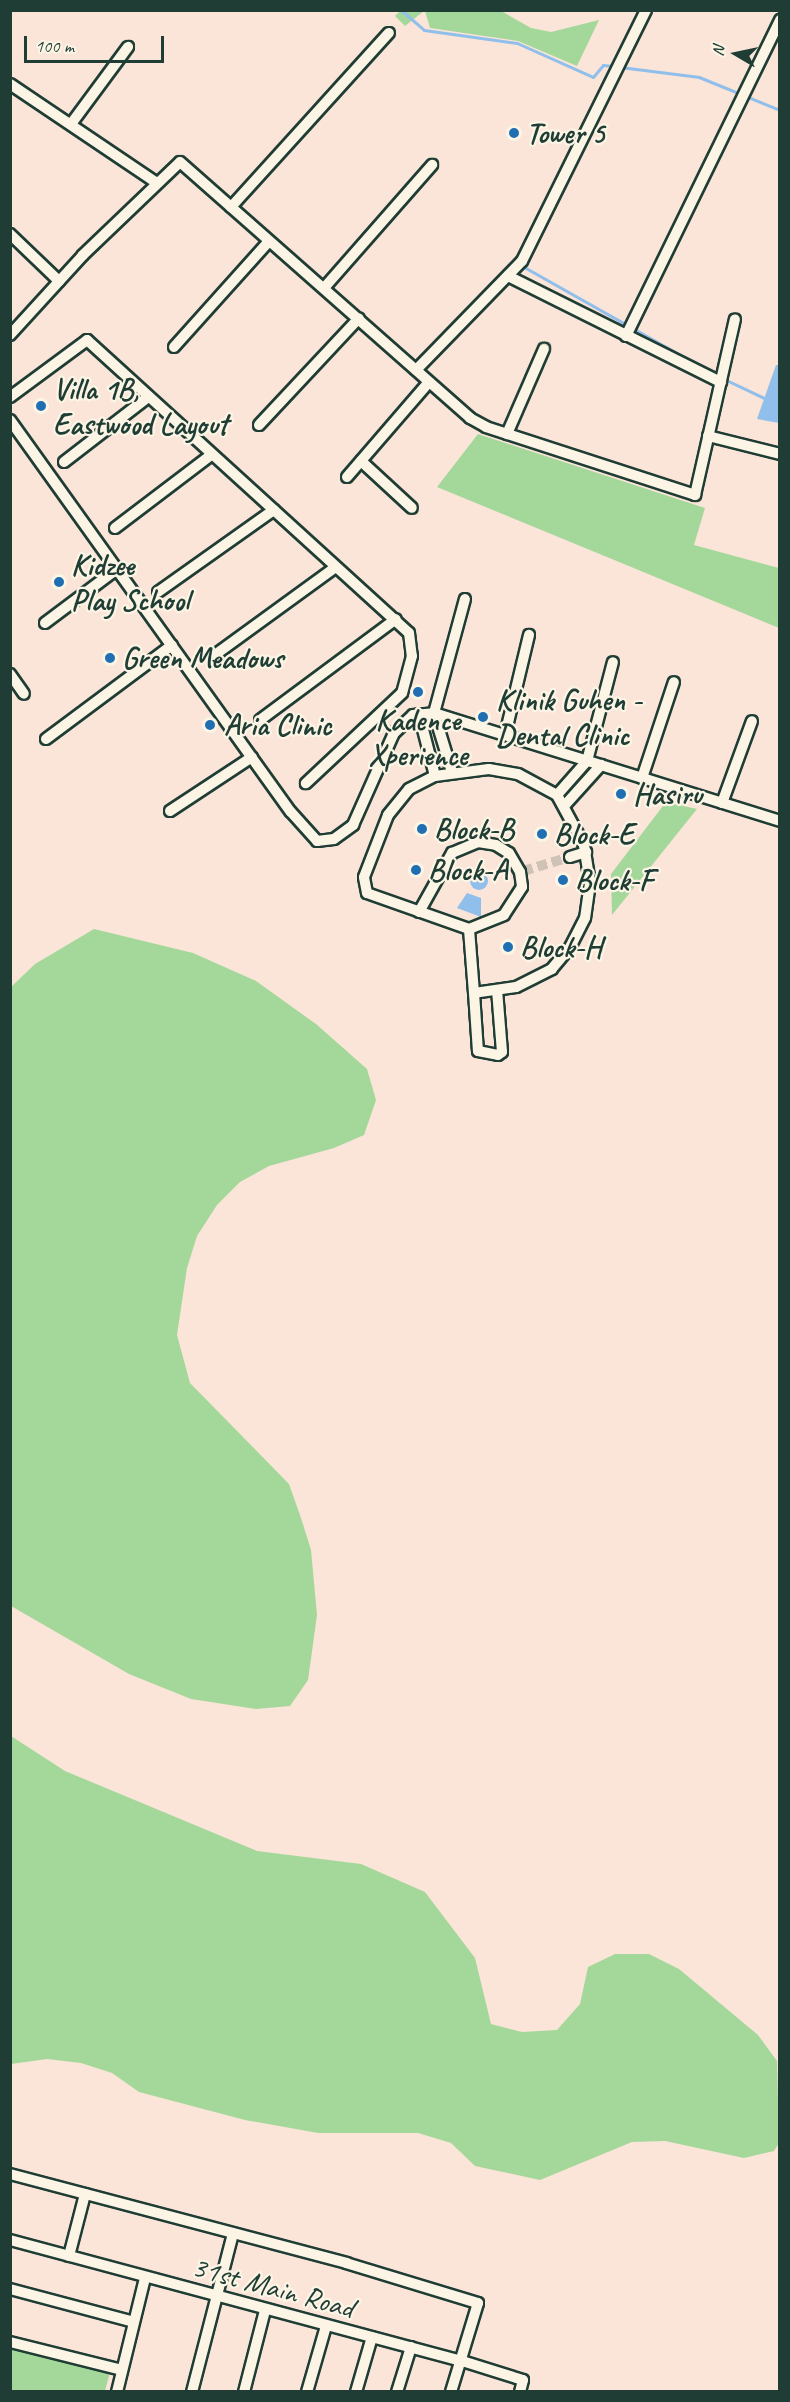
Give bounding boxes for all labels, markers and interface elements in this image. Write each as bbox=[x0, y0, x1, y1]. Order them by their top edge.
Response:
scale bar bbox=[27, 24, 166, 62]
north arrow bbox=[706, 24, 766, 84]
text: 100 m bbox=[35, 35, 74, 57]
text: N bbox=[708, 45, 729, 58]
place label: Tower 5 bbox=[526, 115, 604, 151]
marker: Tower 5 bbox=[507, 126, 521, 140]
place label: Villa 1B, Eastwood Layout bbox=[53, 371, 227, 442]
marker: Villa 1B, Eastwood Layout bbox=[34, 399, 48, 413]
place label: Kidzee Play School bbox=[71, 547, 188, 618]
marker: Kidzee Play School bbox=[52, 575, 66, 589]
place label: Green Meadows bbox=[122, 640, 282, 676]
marker: Green Meadows bbox=[103, 651, 117, 665]
place label: Klinik Guhen - Dental Clinic bbox=[496, 682, 642, 752]
marker: Kadence Xperience bbox=[411, 685, 425, 699]
place label: Kadence Xperience bbox=[369, 702, 467, 772]
place label: Aria Clinic bbox=[224, 707, 332, 743]
marker: Klinik Guhen - Dental Clinic bbox=[474, 708, 492, 726]
marker: Aria Clinic bbox=[201, 716, 219, 734]
place label: Hasiru bbox=[633, 776, 702, 812]
marker: Hasiru bbox=[614, 787, 628, 801]
place label: Block-B bbox=[434, 811, 514, 847]
place label: Block-E bbox=[554, 816, 634, 852]
marker: Block-B bbox=[415, 822, 429, 836]
marker: Block-E bbox=[535, 827, 549, 841]
place label: Block-A bbox=[428, 852, 507, 888]
place label: Block-F bbox=[575, 862, 653, 898]
marker: Block-A bbox=[409, 863, 423, 877]
marker: Block-F bbox=[556, 873, 570, 887]
place label: Block-H bbox=[520, 929, 601, 965]
marker: Block-H bbox=[501, 940, 515, 954]
street label: 31st Main Road bbox=[188, 2248, 358, 2326]

